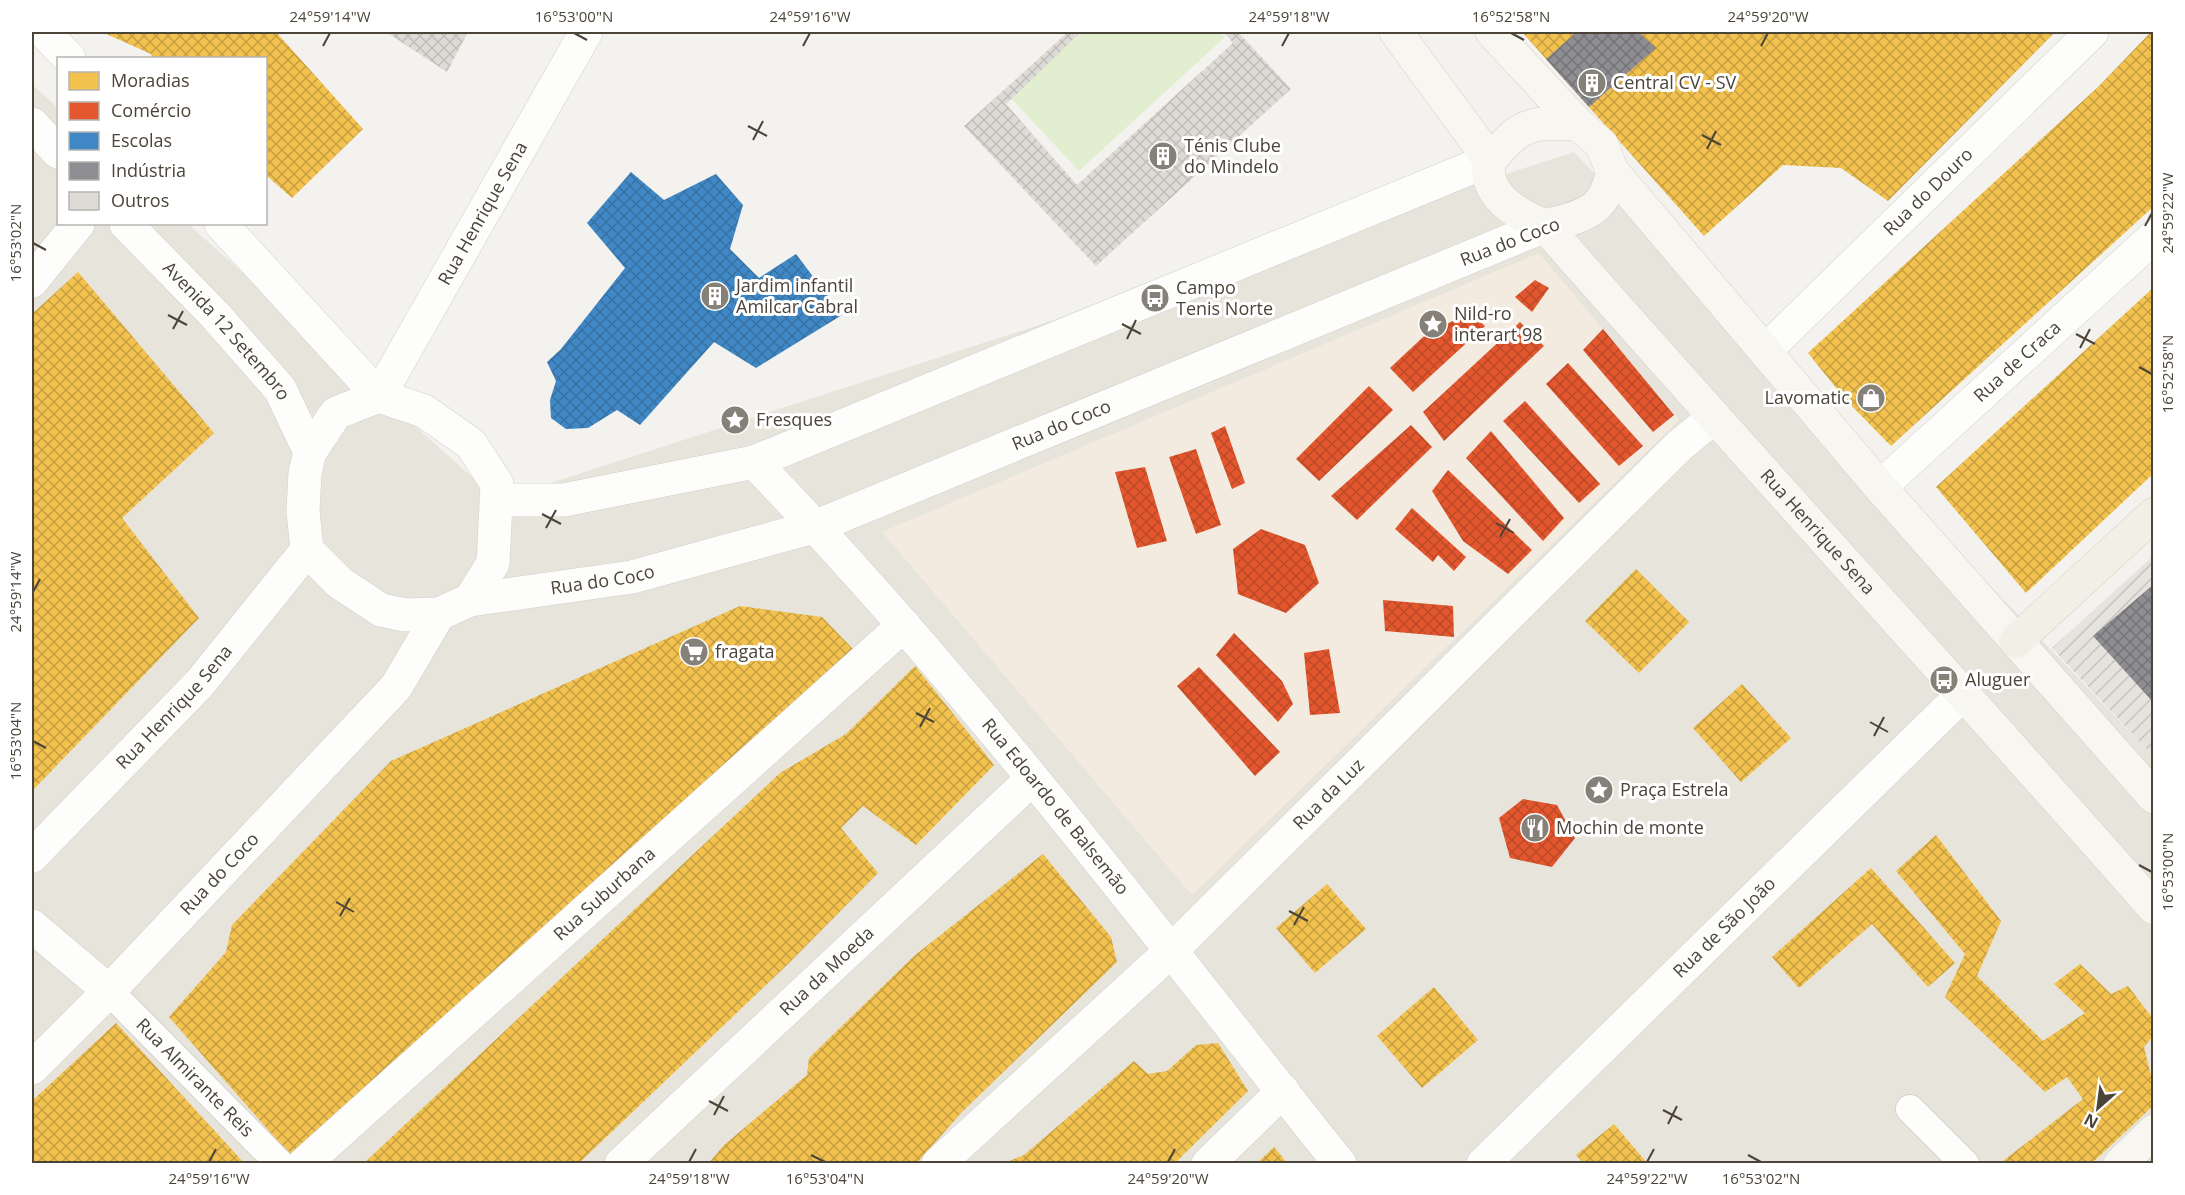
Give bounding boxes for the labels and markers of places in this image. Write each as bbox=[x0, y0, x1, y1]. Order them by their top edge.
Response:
building icon: Central CV - SV bbox=[1576, 67, 1608, 99]
place label: Central CV - SV bbox=[1613, 70, 1737, 94]
place label: Ténis Clube do Mindelo bbox=[1184, 133, 1281, 178]
building icon: Ténis Clube do Mindelo bbox=[1147, 140, 1179, 172]
place label: Jardim infantil Amilcar Cabral bbox=[734, 273, 858, 318]
place label: Campo Tenis Norte bbox=[1176, 275, 1273, 320]
building icon: Jardim infantil Amilcar Cabral bbox=[699, 280, 731, 312]
bus stop icon: Campo Tenis Norte bbox=[1139, 282, 1171, 314]
place label: Nild-ro interart 98 bbox=[1454, 301, 1543, 346]
place icon: Nild-ro interart 98 bbox=[1417, 308, 1449, 340]
shop icon: Lavomatic bbox=[1855, 382, 1887, 414]
place label: Lavomatic bbox=[1765, 385, 1850, 409]
place icon: Fresques bbox=[719, 404, 751, 436]
place label: Fresques bbox=[756, 407, 832, 431]
supermarket icon: fragata bbox=[678, 636, 710, 668]
place label: fragata bbox=[715, 639, 775, 663]
bus stop icon: Aluguer bbox=[1928, 664, 1960, 696]
place label: Aluguer bbox=[1965, 667, 2031, 691]
place icon: Praça Estrela bbox=[1583, 774, 1615, 806]
place label: Praça Estrela bbox=[1620, 777, 1729, 801]
restaurant icon: Mochin de monte bbox=[1519, 812, 1551, 844]
place label: Mochin de monte bbox=[1556, 815, 1704, 839]

